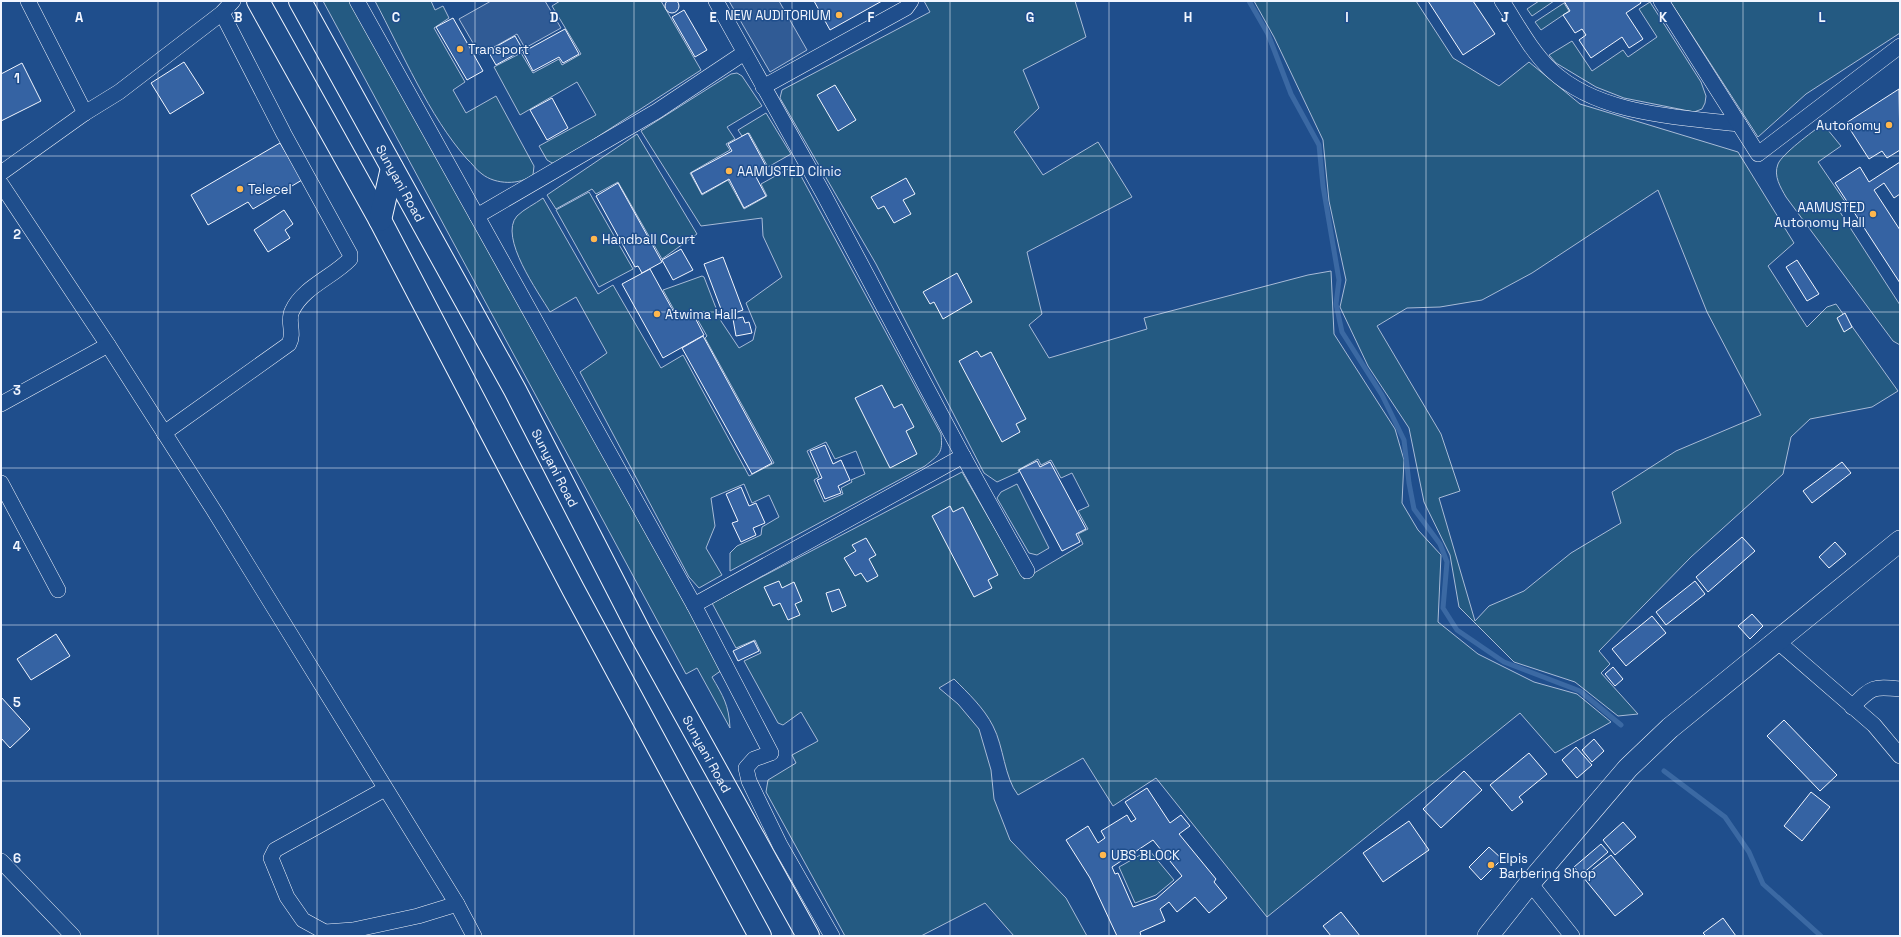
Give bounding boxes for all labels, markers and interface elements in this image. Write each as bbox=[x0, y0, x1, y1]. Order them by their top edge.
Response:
place label: NEW AUDITORIUM bbox=[725, 7, 831, 24]
text: A bbox=[75, 9, 84, 26]
text: B bbox=[234, 9, 243, 26]
text: C bbox=[392, 9, 400, 26]
text: D bbox=[550, 9, 559, 26]
text: E bbox=[709, 9, 717, 26]
text: F bbox=[868, 9, 875, 26]
text: G bbox=[1026, 9, 1034, 26]
text: H bbox=[1184, 9, 1192, 26]
text: I bbox=[1345, 9, 1349, 26]
text: J bbox=[1501, 9, 1509, 26]
text: K bbox=[1659, 9, 1668, 26]
text: L bbox=[1818, 9, 1826, 26]
marker: NEW AUDITORIUM bbox=[834, 10, 844, 20]
place label: Transport bbox=[468, 41, 529, 58]
marker: Transport bbox=[455, 44, 465, 54]
text: 1 bbox=[14, 70, 20, 87]
place label: Autonomy bbox=[1816, 117, 1881, 134]
marker: Autonomy bbox=[1884, 120, 1894, 130]
street label: Sunyani Road bbox=[372, 142, 428, 225]
place label: AAMUSTED Clinic bbox=[737, 163, 842, 180]
marker: AAMUSTED Clinic bbox=[724, 166, 734, 176]
place label: Telecel bbox=[248, 181, 292, 198]
marker: Telecel bbox=[235, 184, 245, 194]
place label: AAMUSTED Autonomy Hall bbox=[1774, 199, 1865, 231]
marker: AAMUSTED Autonomy Hall bbox=[1868, 209, 1878, 219]
text: 2 bbox=[13, 226, 21, 243]
place label: Handball Court bbox=[602, 231, 695, 248]
marker: Handball Court bbox=[589, 234, 599, 244]
place label: Atwima Hall bbox=[665, 306, 737, 323]
marker: Atwima Hall bbox=[652, 309, 662, 319]
text: 3 bbox=[13, 382, 21, 399]
street label: Sunyani Road bbox=[527, 426, 582, 510]
text: 4 bbox=[13, 538, 21, 555]
text: 5 bbox=[13, 694, 21, 711]
street label: Sunyani Road bbox=[678, 713, 735, 796]
place label: UBS BLOCK bbox=[1111, 847, 1180, 864]
text: 6 bbox=[13, 850, 21, 867]
marker: UBS BLOCK bbox=[1098, 850, 1108, 860]
place label: Elpis Barbering Shop bbox=[1499, 850, 1596, 882]
marker: Elpis Barbering Shop bbox=[1486, 860, 1496, 870]

